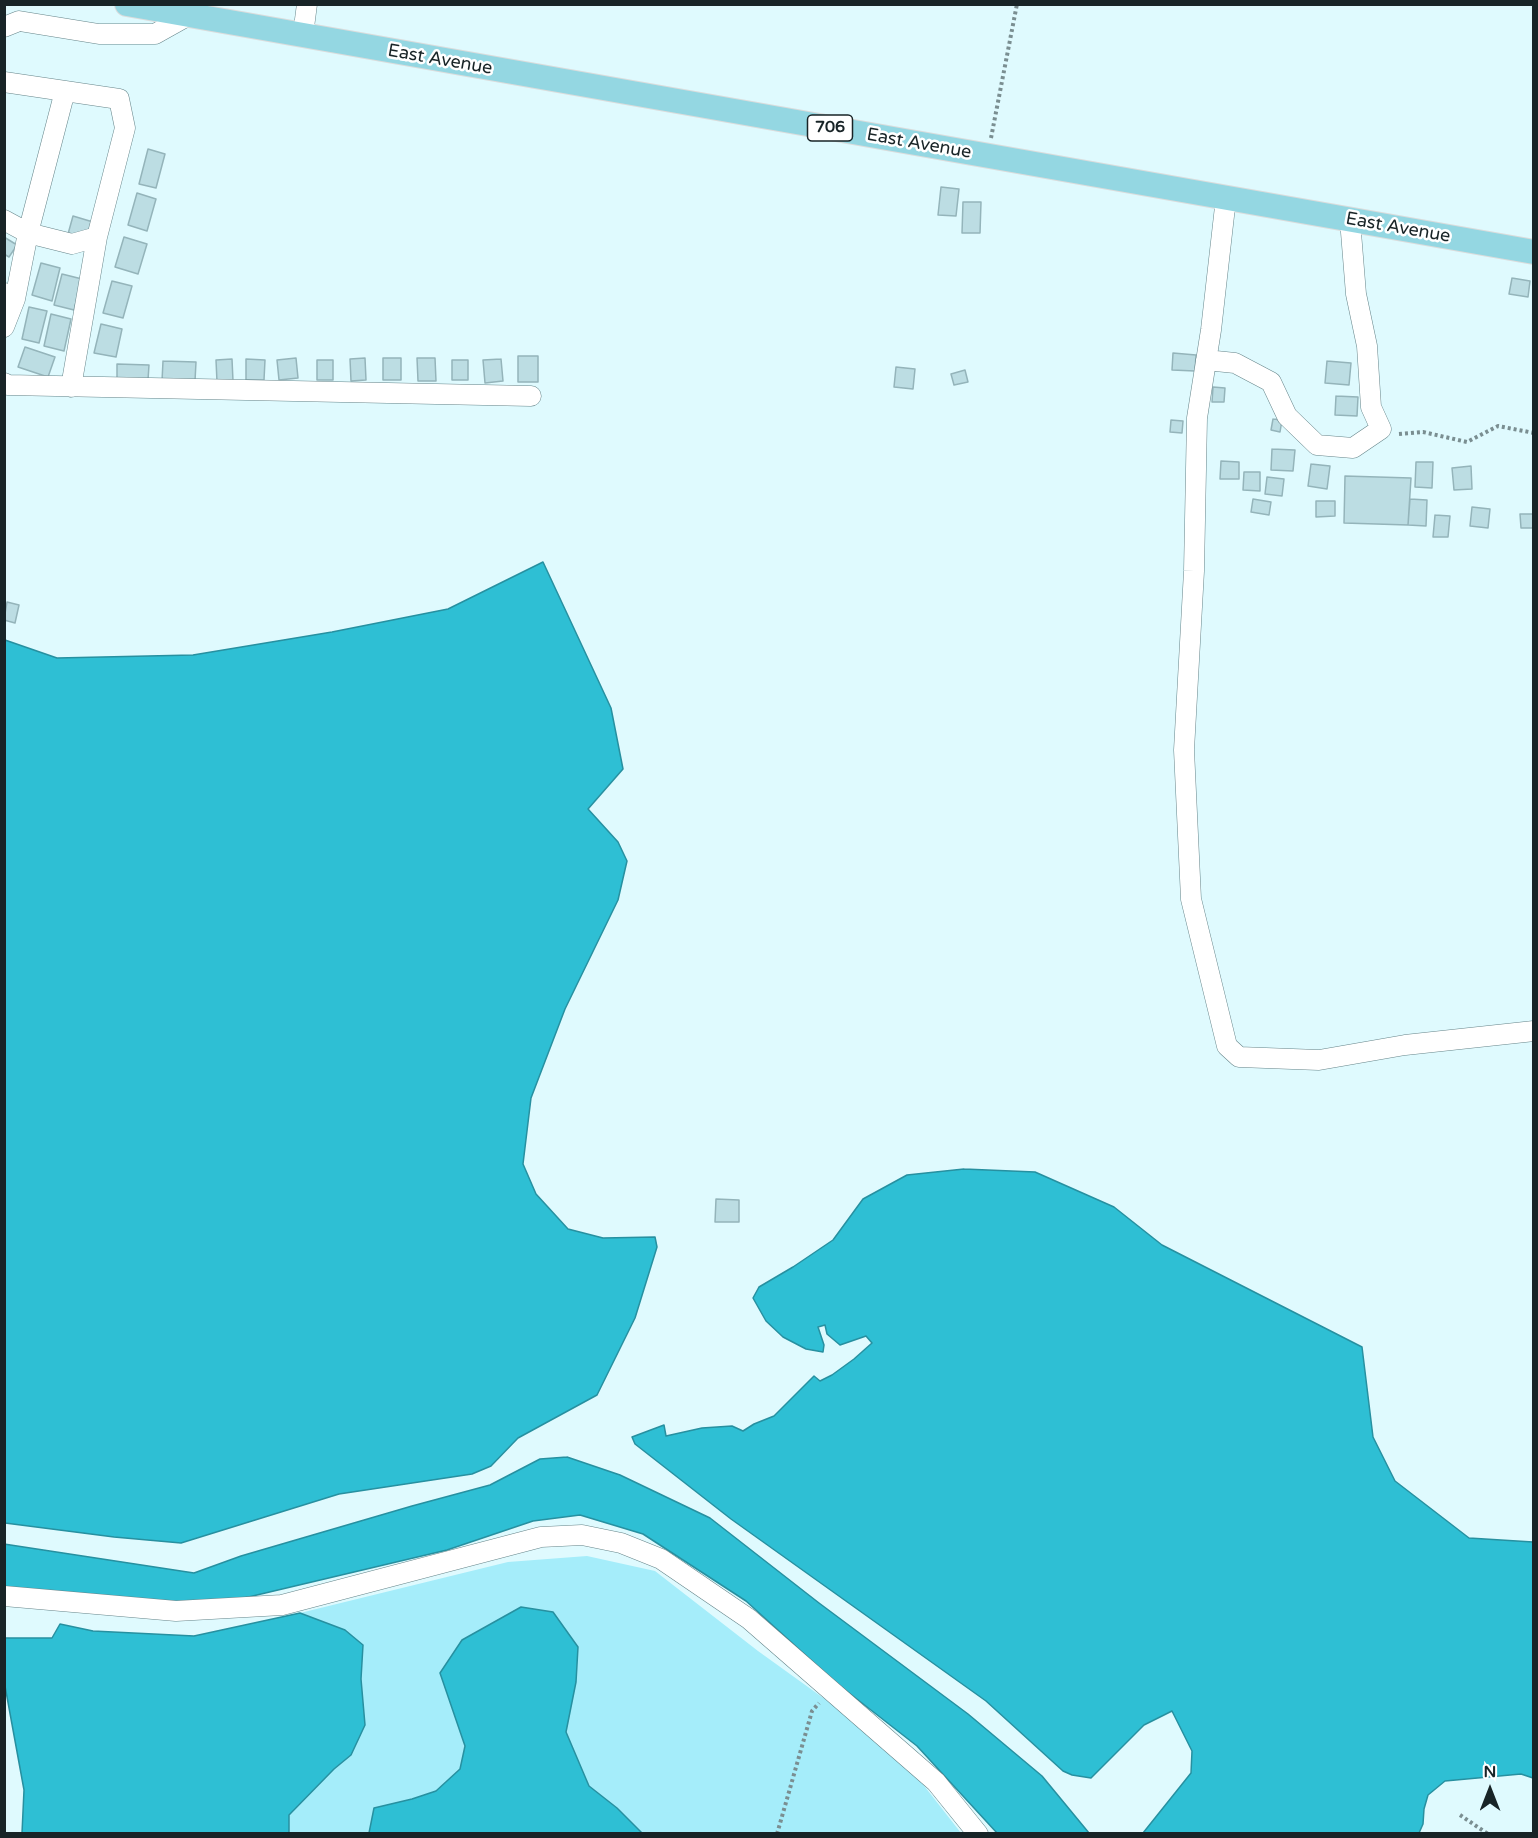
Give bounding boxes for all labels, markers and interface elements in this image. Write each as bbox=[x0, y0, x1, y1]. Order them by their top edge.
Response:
street label: East Avenue bbox=[386, 40, 494, 80]
road number: 706 bbox=[808, 115, 852, 141]
street label: East Avenue bbox=[865, 124, 973, 164]
street label: East Avenue bbox=[1344, 208, 1452, 248]
north arrow bbox=[1460, 1760, 1520, 1820]
text: N bbox=[1484, 1762, 1496, 1782]

